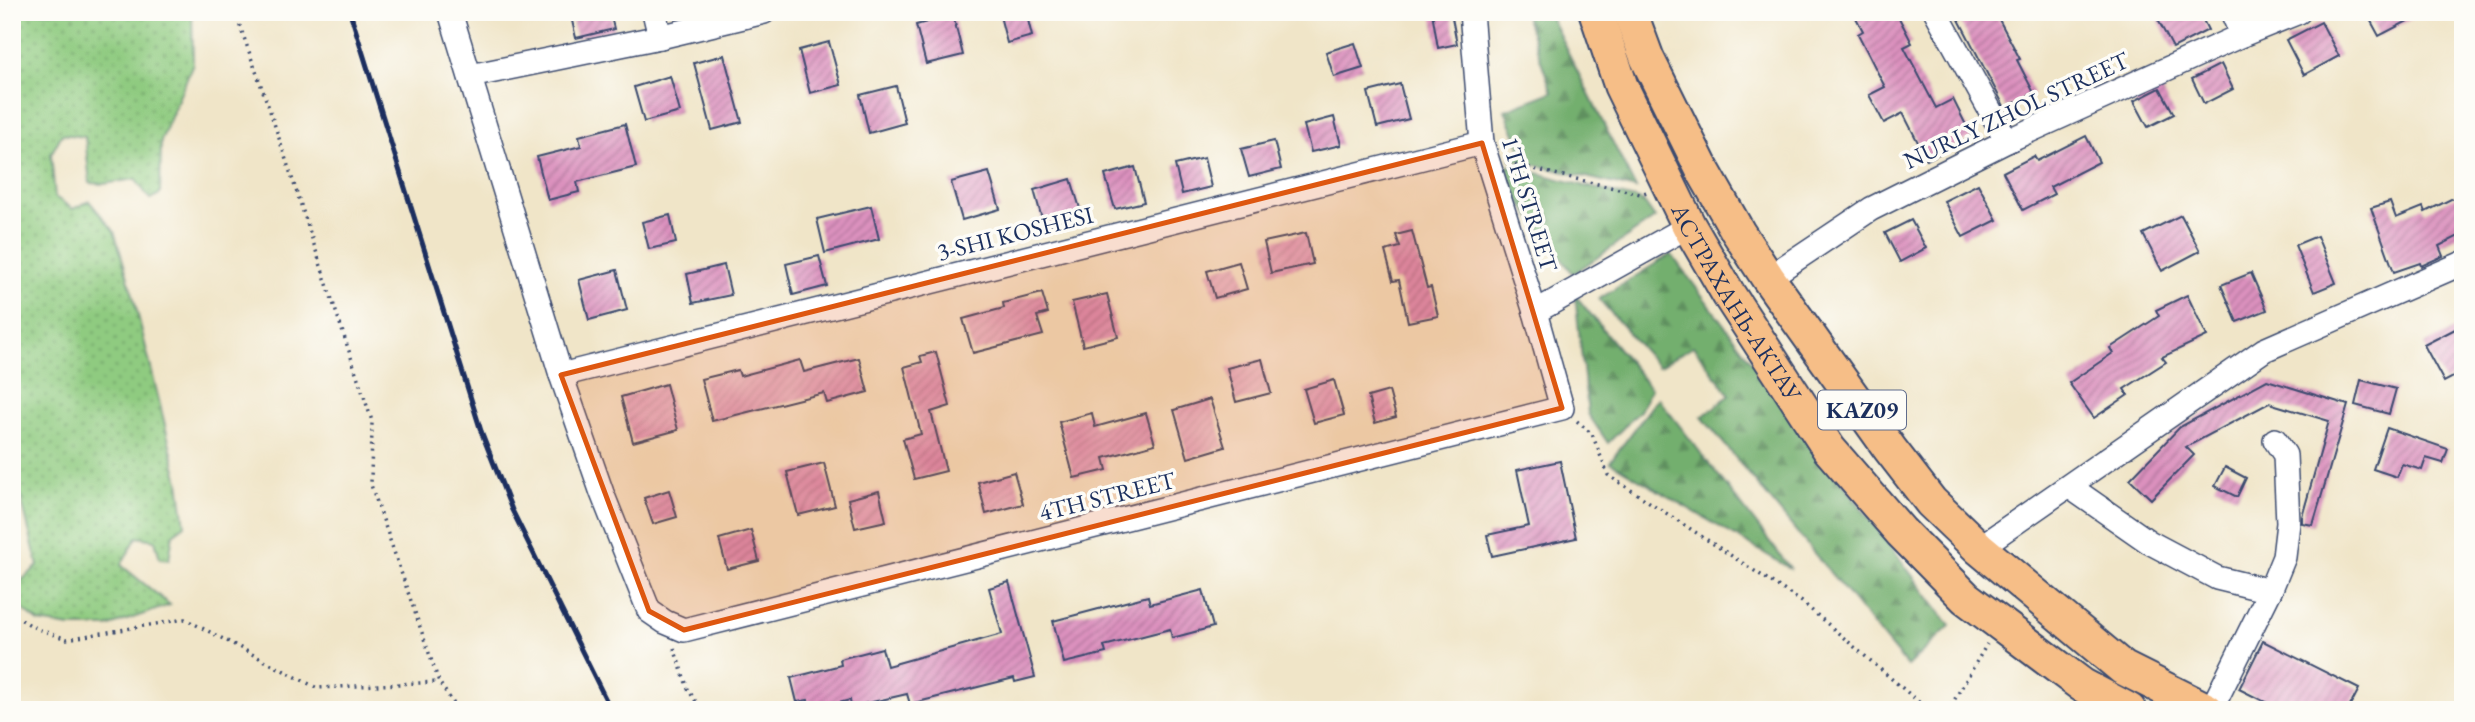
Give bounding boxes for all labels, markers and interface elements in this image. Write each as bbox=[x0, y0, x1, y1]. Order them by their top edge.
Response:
street label: NURLY ZHOL STREET bbox=[1898, 44, 2134, 176]
street label: 1TH STREET bbox=[1495, 133, 1565, 276]
street label: АСТРАХАНЬ-АКТАУ bbox=[1665, 198, 1810, 408]
street label: 3-SHI KOSHESI bbox=[934, 199, 1096, 267]
road number: KAZ09 bbox=[1818, 390, 1906, 430]
street label: 4TH STREET bbox=[1036, 464, 1179, 528]

